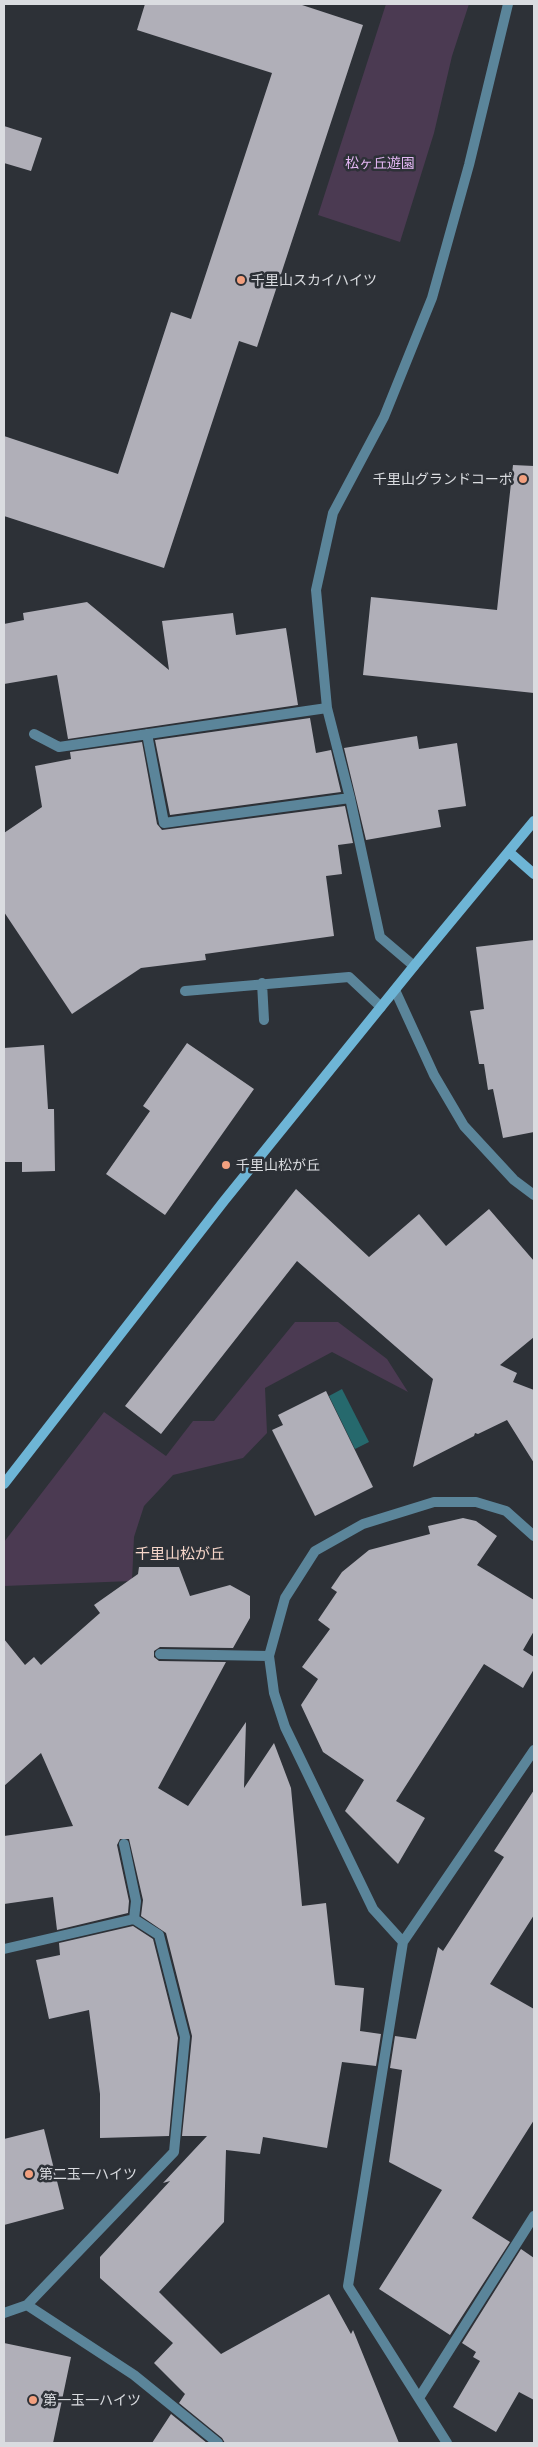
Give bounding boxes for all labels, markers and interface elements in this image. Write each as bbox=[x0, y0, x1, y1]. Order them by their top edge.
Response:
park label: 松ヶ丘遊園 bbox=[345, 155, 415, 171]
place label: 千里山スカイハイツ bbox=[251, 272, 377, 288]
marker: 千里山スカイハイツ bbox=[235, 274, 247, 286]
place label: 千里山グランドコーポ bbox=[373, 471, 513, 487]
marker: 千里山グランドコーポ bbox=[517, 473, 529, 485]
place label: 千里山松が丘 bbox=[236, 1157, 320, 1173]
marker: 千里山松が丘 bbox=[220, 1159, 232, 1171]
district label: 千里山松が丘 bbox=[135, 1545, 225, 1563]
place label: 第二玉一ハイツ bbox=[39, 2166, 137, 2182]
marker: 第二玉一ハイツ bbox=[23, 2168, 35, 2180]
place label: 第一玉一ハイツ bbox=[43, 2392, 141, 2408]
marker: 第一玉一ハイツ bbox=[27, 2394, 39, 2406]

